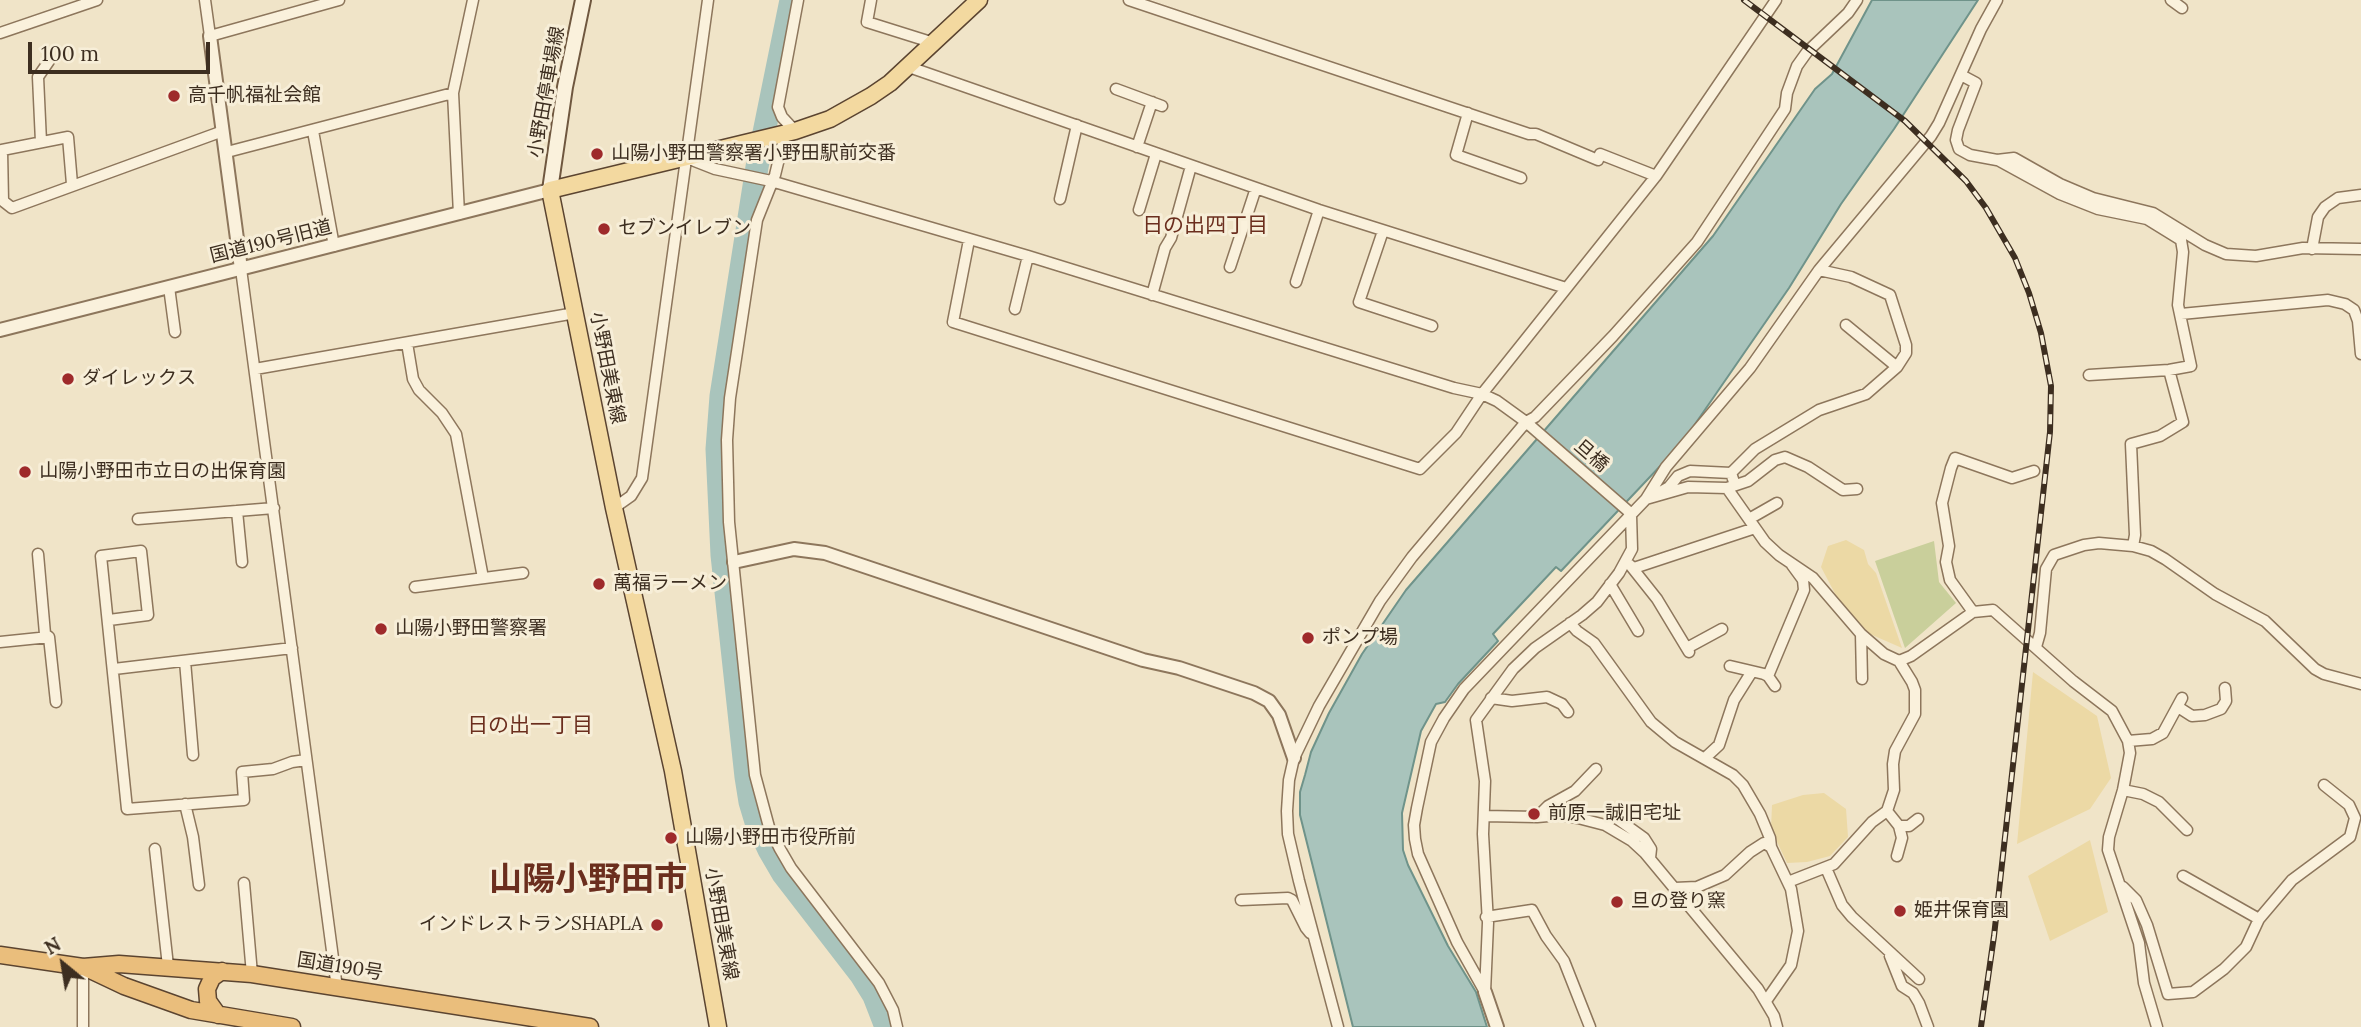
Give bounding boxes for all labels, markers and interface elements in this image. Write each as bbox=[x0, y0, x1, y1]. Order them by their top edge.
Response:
street label: 小野田停車場線 bbox=[524, 25, 570, 159]
scale bar bbox=[32, 28, 214, 72]
text: 100 m bbox=[41, 40, 99, 67]
place label: 高千帆福祉会館 bbox=[188, 85, 321, 107]
marker: 高千帆福祉会館 bbox=[166, 88, 182, 104]
place label: 山陽小野田警察署小野田駅前交番 bbox=[611, 143, 896, 165]
marker: 山陽小野田警察署小野田駅前交番 bbox=[589, 146, 605, 162]
district label: 日の出四丁目 bbox=[1142, 213, 1268, 239]
street label: 国道190号旧道 bbox=[208, 216, 334, 268]
place label: セブンイレブン bbox=[618, 218, 751, 240]
marker: セブンイレブン bbox=[596, 221, 612, 237]
street label: 小野田美東線 bbox=[585, 310, 629, 426]
place label: ダイレックス bbox=[82, 368, 196, 390]
marker: ダイレックス bbox=[60, 371, 76, 387]
street label: 旦橋 bbox=[1569, 435, 1613, 477]
place label: 山陽小野田市立日の出保育園 bbox=[39, 461, 286, 483]
marker: 山陽小野田市立日の出保育園 bbox=[17, 464, 33, 480]
place label: 萬福ラーメン bbox=[613, 573, 727, 595]
marker: 萬福ラーメン bbox=[591, 576, 607, 592]
place label: 山陽小野田警察署 bbox=[395, 618, 547, 640]
marker: 山陽小野田警察署 bbox=[373, 621, 389, 637]
place label: ポンプ場 bbox=[1322, 627, 1398, 649]
marker: ポンプ場 bbox=[1300, 630, 1316, 646]
district label: 日の出一丁目 bbox=[467, 713, 593, 739]
place label: 前原一誠旧宅址 bbox=[1548, 803, 1681, 825]
marker: 前原一誠旧宅址 bbox=[1526, 806, 1542, 822]
place label: 山陽小野田市役所前 bbox=[685, 827, 856, 849]
marker: 山陽小野田市役所前 bbox=[663, 830, 679, 846]
district label: 山陽小野田市 bbox=[489, 861, 687, 901]
street label: 小野田美東線 bbox=[700, 866, 742, 982]
place label: 旦の登り窯 bbox=[1631, 891, 1726, 913]
marker: 旦の登り窯 bbox=[1609, 894, 1625, 910]
place label: 姫井保育園 bbox=[1914, 900, 2009, 922]
marker: 姫井保育園 bbox=[1892, 903, 1908, 919]
place label: インドレストランSHAPLA bbox=[419, 914, 643, 936]
marker: インドレストランSHAPLA bbox=[649, 917, 665, 933]
north arrow bbox=[28, 929, 98, 999]
text: N bbox=[40, 932, 65, 960]
street label: 国道190号 bbox=[295, 949, 385, 985]

